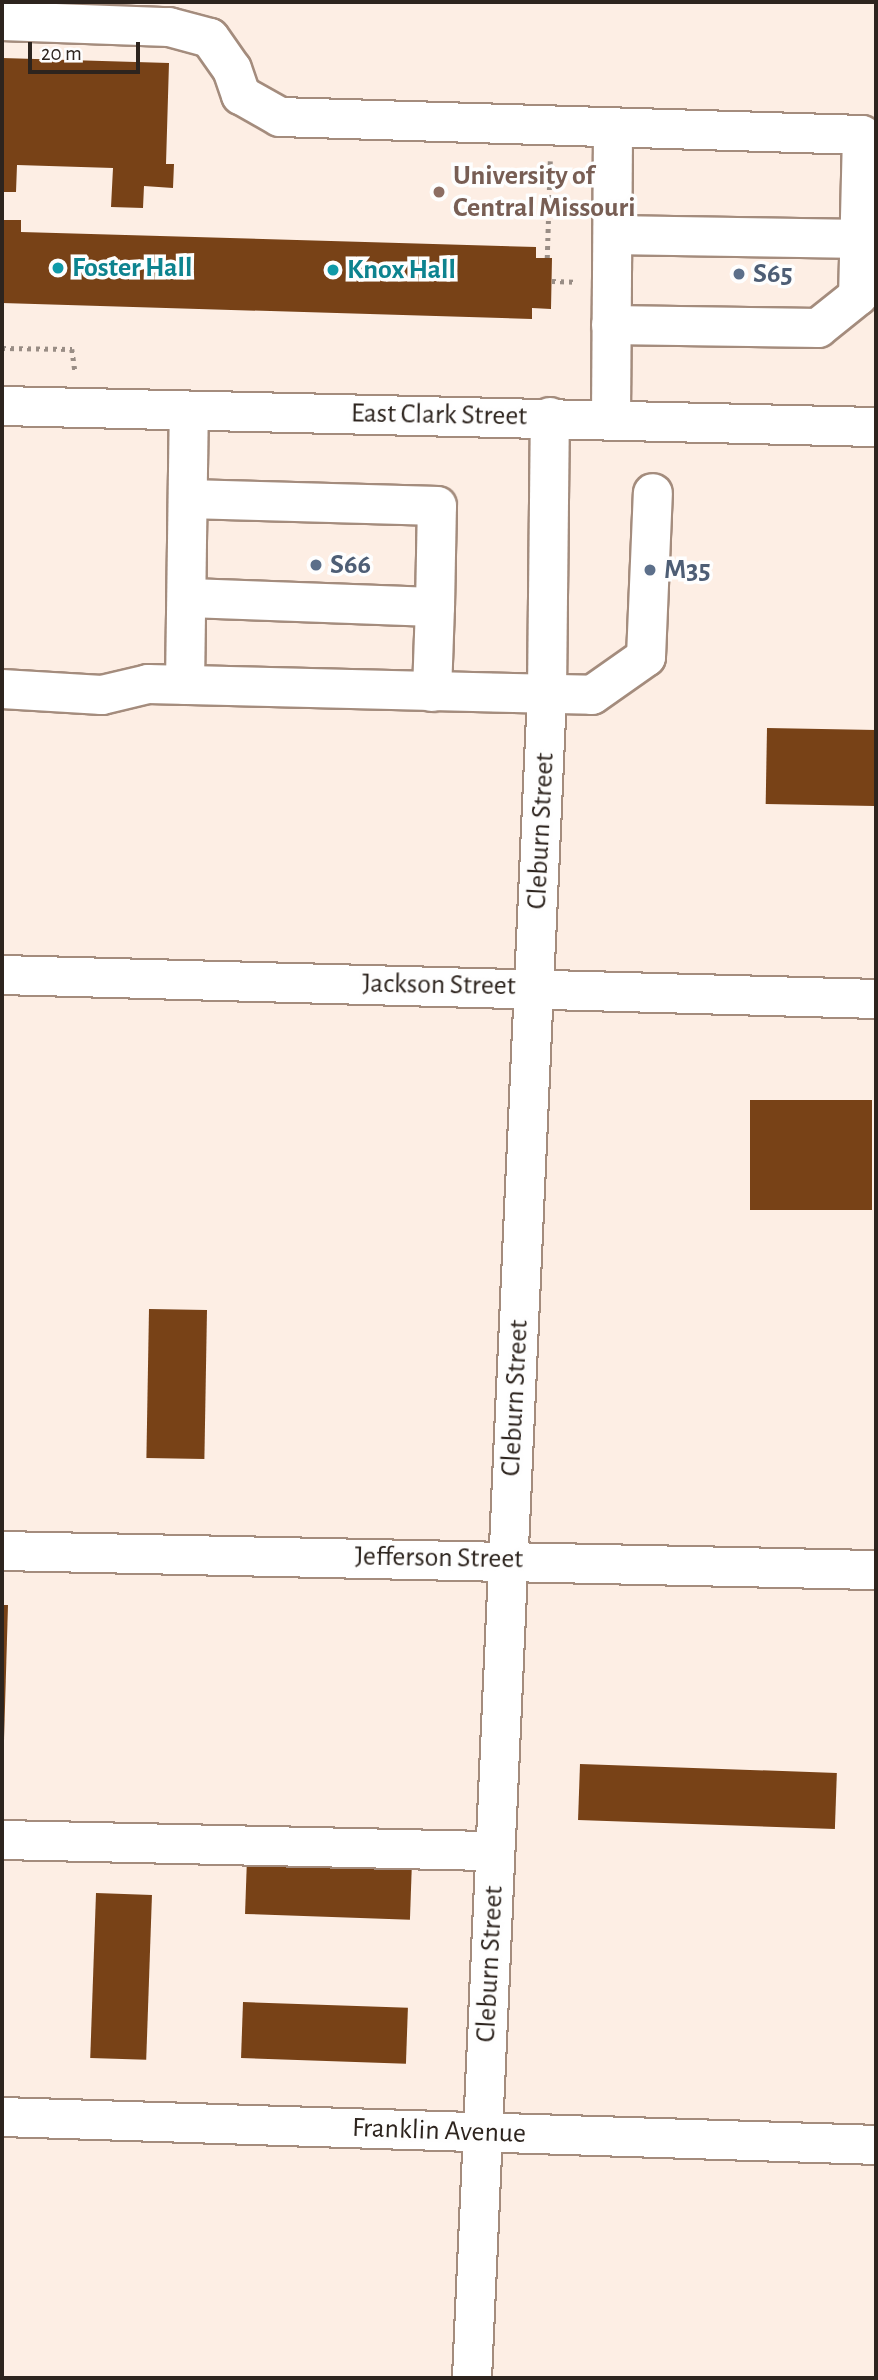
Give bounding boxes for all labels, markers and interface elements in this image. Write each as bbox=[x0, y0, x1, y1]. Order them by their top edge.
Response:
scale bar bbox=[32, 28, 144, 72]
text: 20 m bbox=[41, 43, 82, 64]
place label: University of Central Missouri bbox=[453, 159, 636, 225]
marker: University of Central Missouri bbox=[431, 184, 447, 200]
place label: Foster Hall bbox=[72, 251, 192, 285]
place label: Knox Hall bbox=[347, 253, 456, 287]
place label: S65 bbox=[753, 257, 793, 291]
marker: Foster Hall bbox=[50, 260, 66, 276]
marker: Knox Hall bbox=[325, 262, 341, 278]
marker: S65 bbox=[731, 266, 747, 282]
street label: East Clark Street bbox=[351, 397, 527, 433]
place label: S66 bbox=[330, 548, 371, 582]
place label: M35 bbox=[664, 553, 710, 587]
marker: S66 bbox=[308, 557, 324, 573]
marker: M35 bbox=[642, 562, 658, 578]
street label: Cleburn Street bbox=[520, 752, 562, 910]
street label: Jackson Street bbox=[362, 967, 516, 1003]
street label: Cleburn Street bbox=[494, 1319, 536, 1477]
street label: Jefferson Street bbox=[355, 1540, 523, 1576]
street label: Cleburn Street bbox=[469, 1885, 511, 2043]
street label: Franklin Avenue bbox=[351, 2111, 527, 2151]

